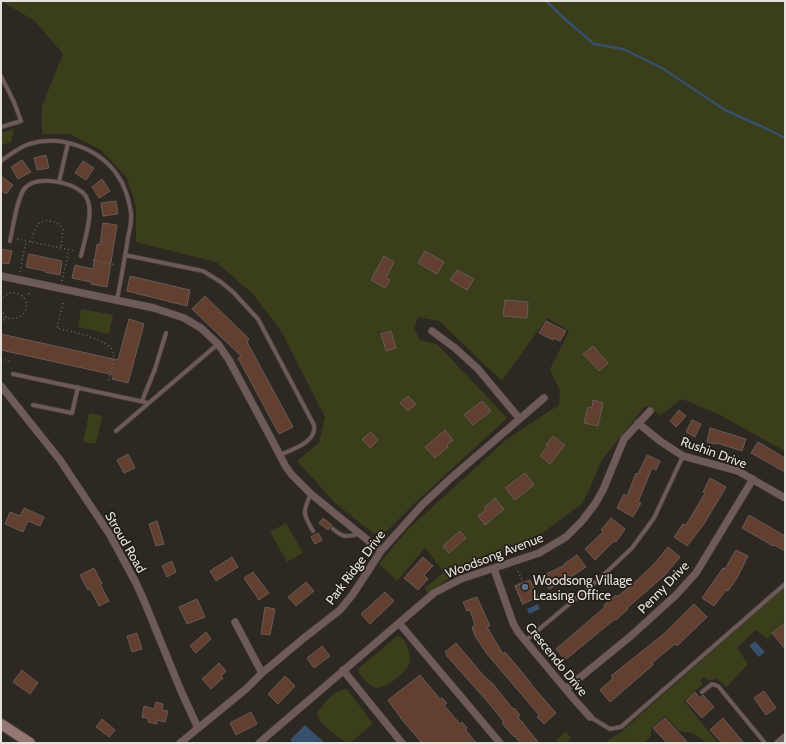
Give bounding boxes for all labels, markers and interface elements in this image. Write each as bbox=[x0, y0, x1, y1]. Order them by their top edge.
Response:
street label: Rushin Drive bbox=[679, 433, 749, 471]
street label: Stroud Road bbox=[102, 509, 150, 575]
street label: Park Ridge Drive bbox=[322, 526, 388, 607]
street label: Woodsong Avenue bbox=[443, 529, 546, 581]
street label: Penny Drive bbox=[634, 557, 692, 617]
place label: Woodsong Village Leasing Office bbox=[533, 572, 633, 603]
marker: Woodsong Village Leasing Office bbox=[520, 582, 530, 592]
street label: Crescendo Drive bbox=[522, 619, 592, 699]

